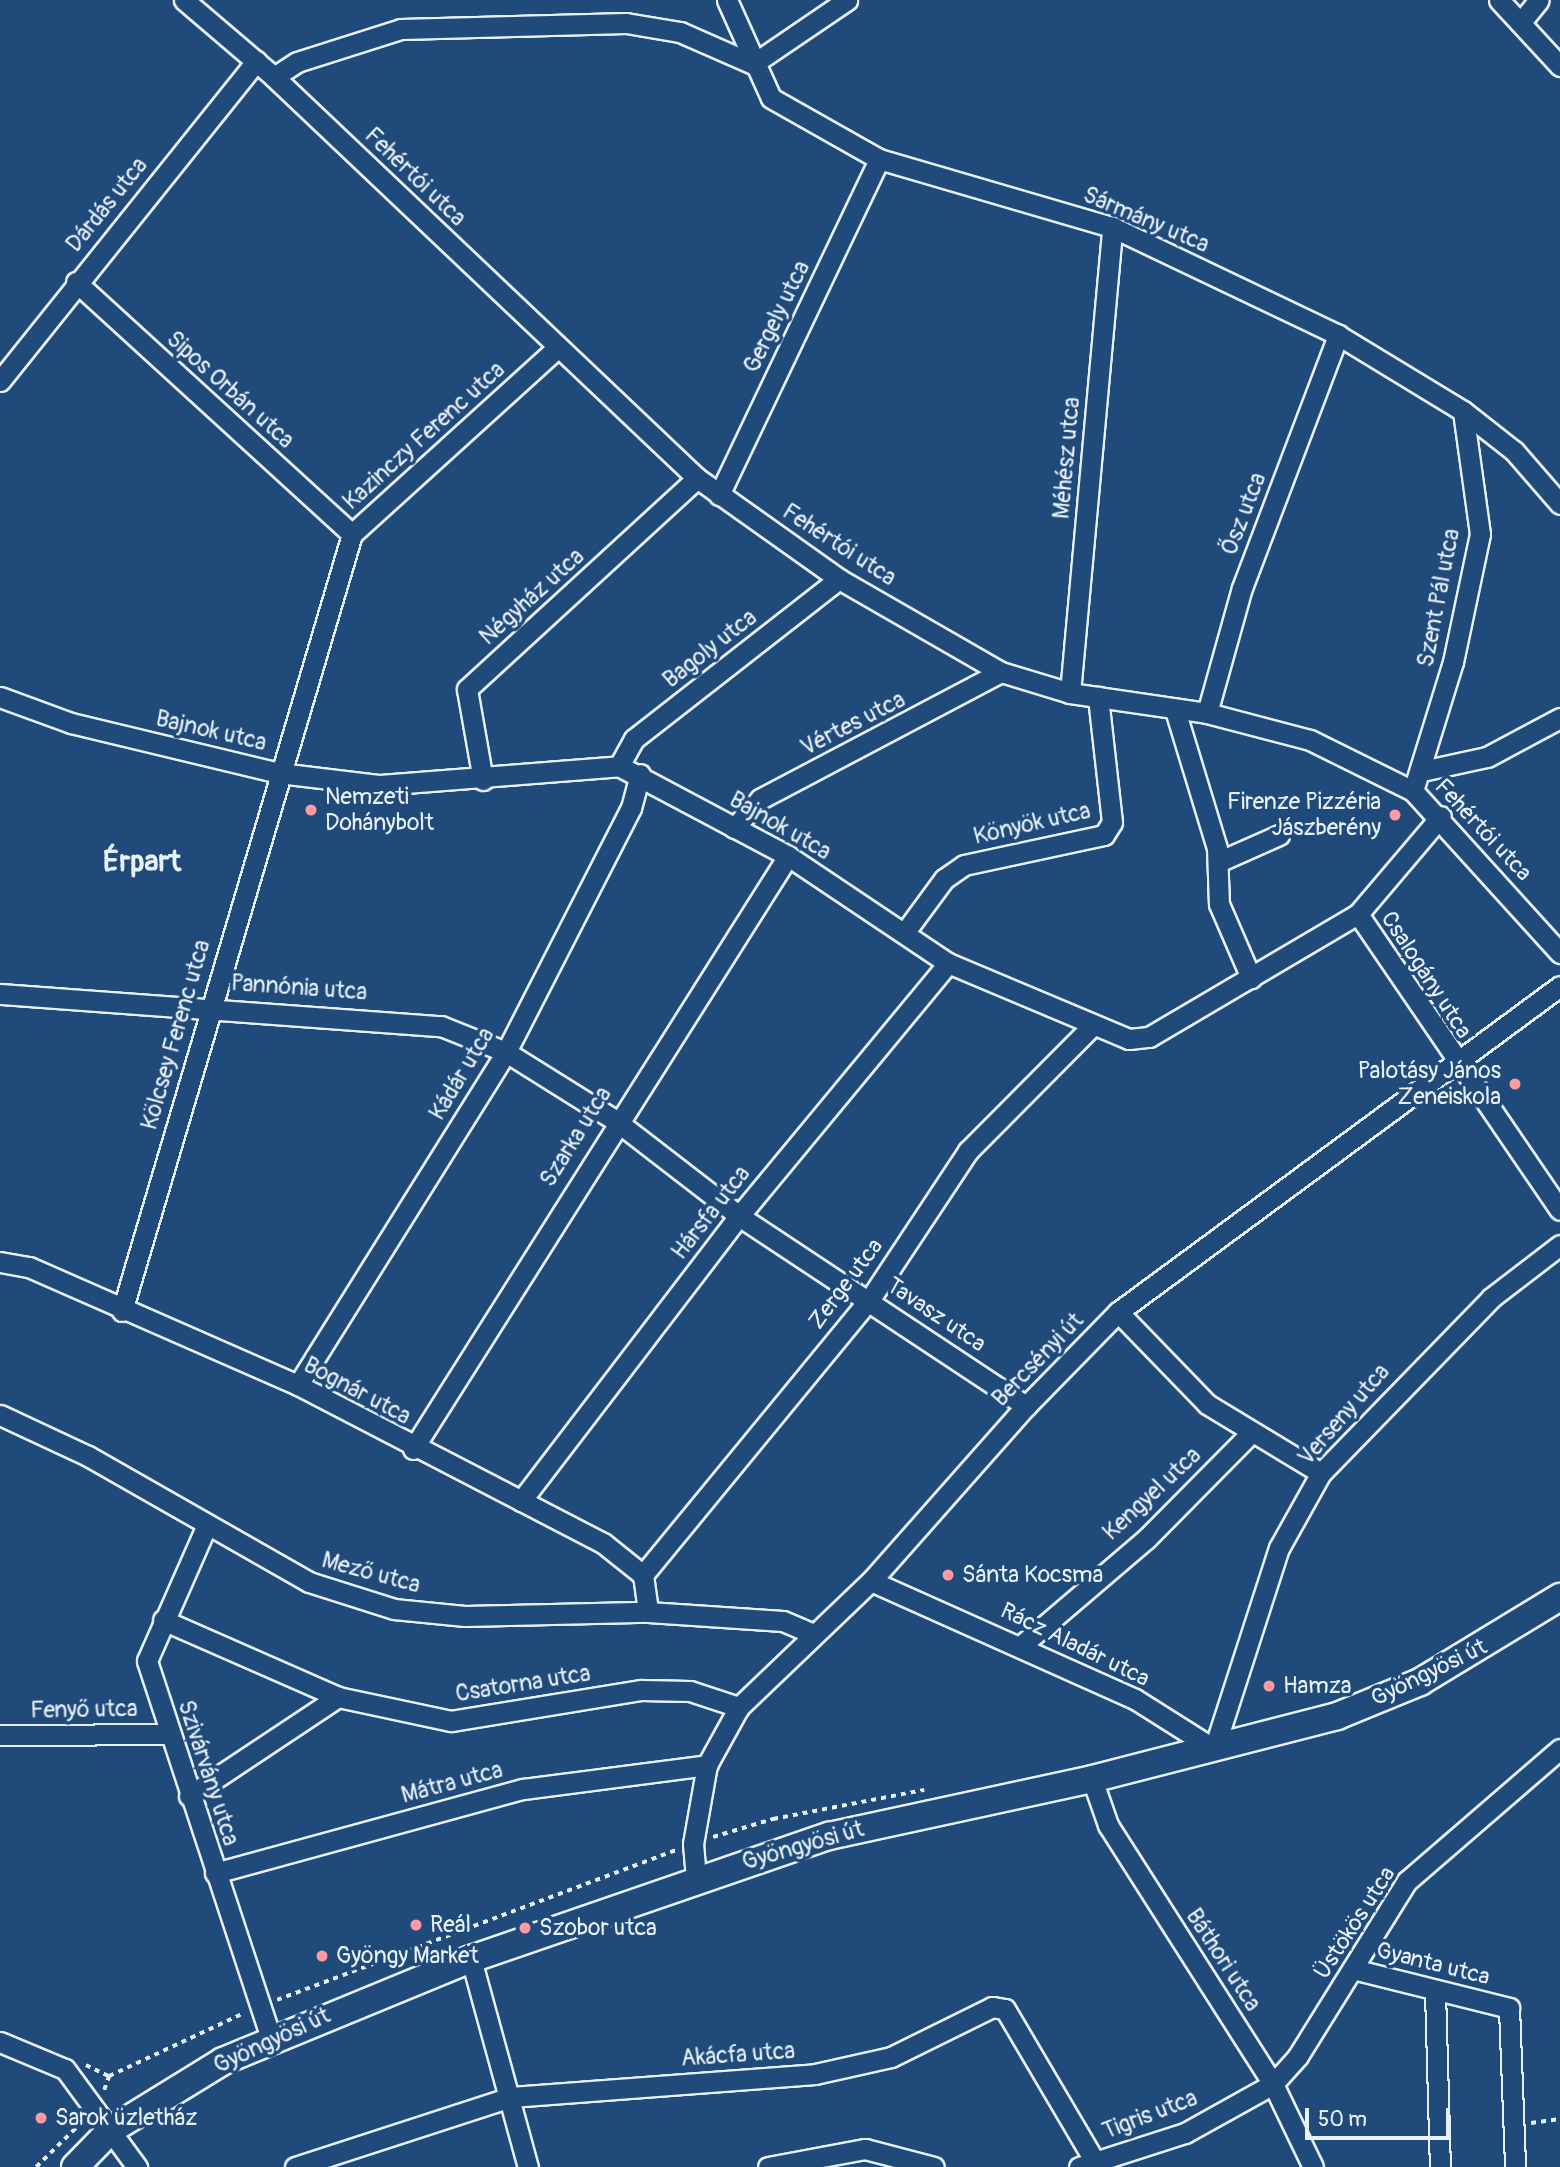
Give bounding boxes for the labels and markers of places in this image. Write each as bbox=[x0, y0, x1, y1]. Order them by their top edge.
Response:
place label: Nemzeti Dohánybolt bbox=[325, 783, 434, 837]
place label: Firenze Pizzéria Jászberény bbox=[1227, 788, 1381, 842]
marker: Nemzeti Dohánybolt bbox=[303, 802, 319, 818]
marker: Firenze Pizzéria Jászberény bbox=[1387, 807, 1403, 823]
place label: Palotásy János Zeneiskola bbox=[1358, 1057, 1501, 1111]
marker: Palotásy János Zeneiskola bbox=[1507, 1076, 1523, 1092]
place label: Sánta Kocsma bbox=[962, 1561, 1103, 1589]
marker: Sánta Kocsma bbox=[940, 1567, 956, 1583]
place label: Hamza bbox=[1283, 1672, 1351, 1700]
marker: Hamza bbox=[1261, 1678, 1277, 1694]
place label: Reál bbox=[430, 1911, 471, 1939]
place label: Szobor utca bbox=[539, 1914, 657, 1942]
marker: Reál bbox=[408, 1917, 424, 1933]
marker: Szobor utca bbox=[517, 1920, 533, 1936]
place label: Gyöngy Market bbox=[336, 1942, 479, 1970]
marker: Gyöngy Market bbox=[314, 1948, 330, 1964]
place label: Sarok üzletház bbox=[55, 2104, 197, 2132]
marker: Sarok üzletház bbox=[33, 2110, 49, 2126]

